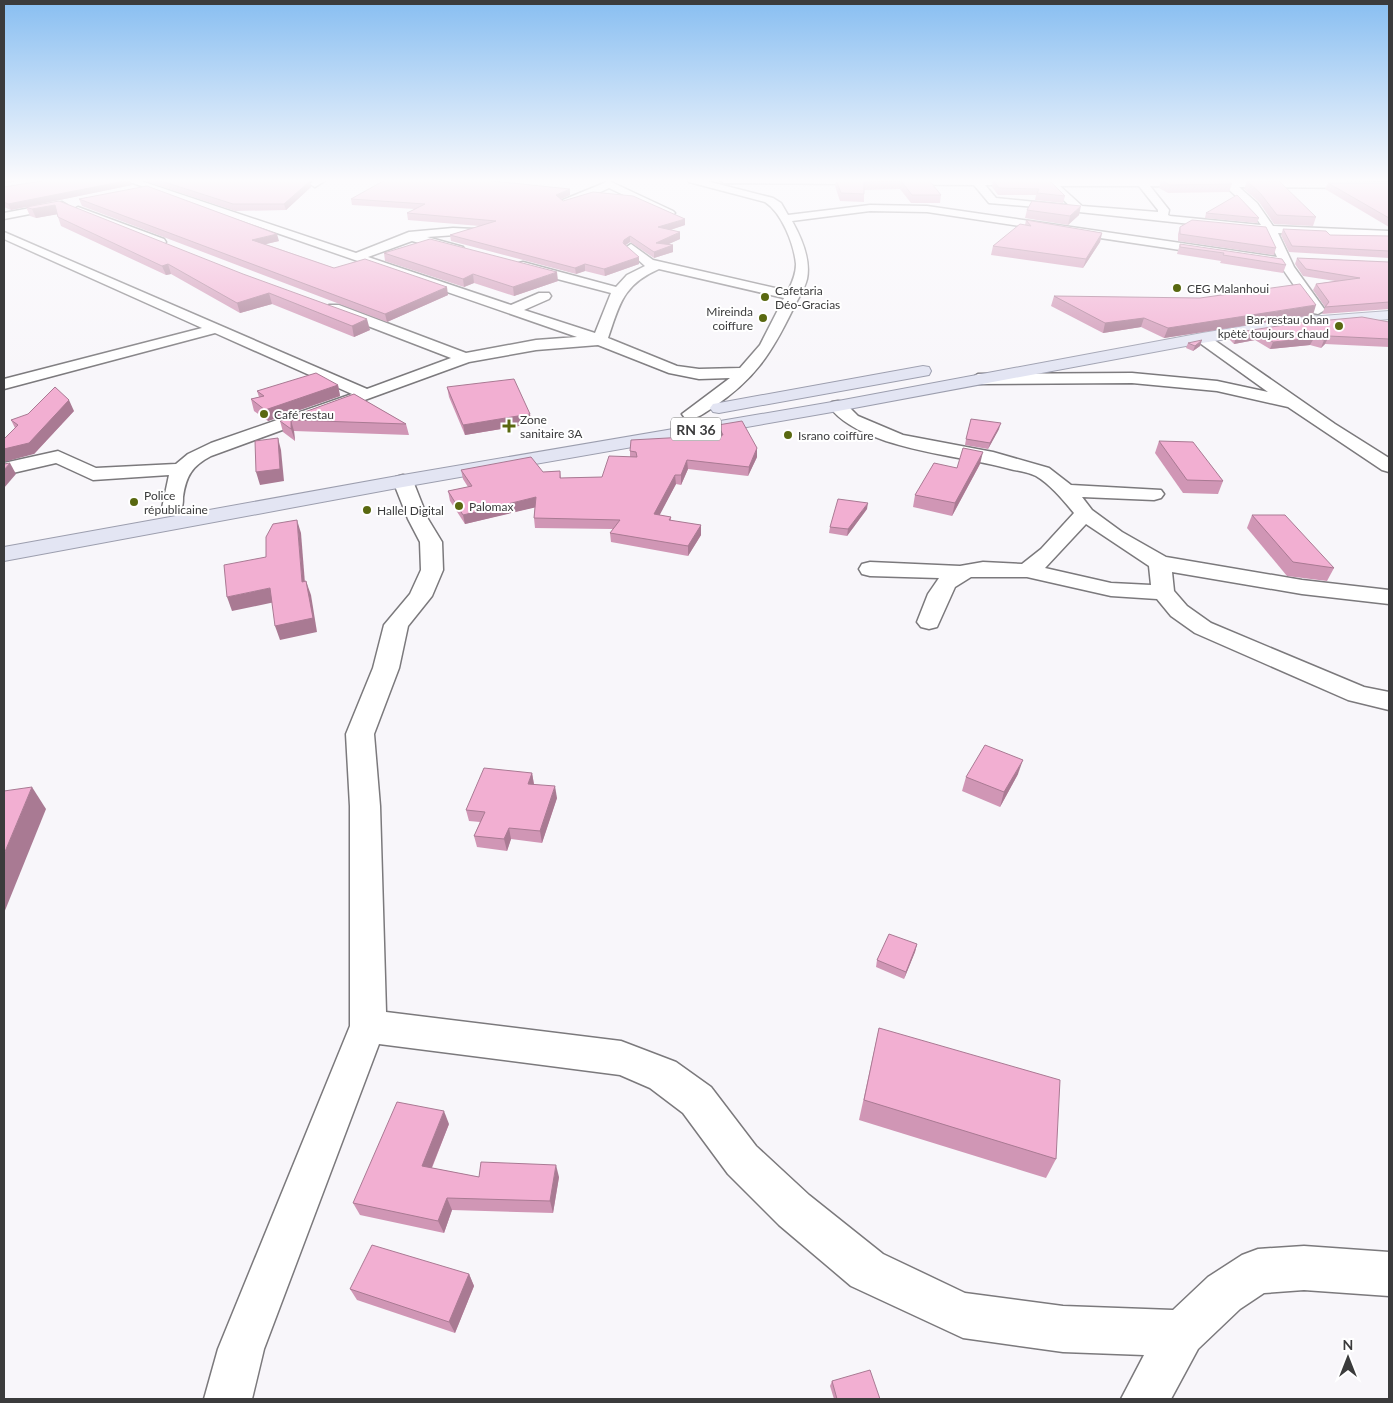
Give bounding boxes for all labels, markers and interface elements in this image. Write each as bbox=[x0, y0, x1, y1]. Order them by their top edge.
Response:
place label: CEG Malanhoui bbox=[1187, 281, 1269, 296]
marker: CEG Malanhoui bbox=[1171, 282, 1183, 294]
place label: Cafetaria Déo-Gracias bbox=[775, 283, 840, 312]
marker: Cafetaria Déo-Gracias bbox=[759, 291, 771, 303]
place label: Mireinda coiffure bbox=[706, 304, 753, 333]
marker: Mireinda coiffure bbox=[757, 312, 769, 324]
place label: Bar restau ohan kpètè toujours chaud bbox=[1218, 312, 1329, 341]
marker: Bar restau ohan kpètè toujours chaud bbox=[1333, 320, 1345, 332]
place label: Café restau bbox=[274, 407, 334, 422]
marker: Café restau bbox=[258, 408, 270, 420]
place label: Zone sanitaire 3A bbox=[520, 412, 583, 441]
road number: RN 36 bbox=[671, 418, 721, 440]
marker: Zone sanitaire 3A bbox=[502, 419, 516, 433]
place label: Israno coiffure bbox=[798, 428, 874, 443]
marker: Israno coiffure bbox=[782, 429, 794, 441]
place label: Police républicaine bbox=[144, 488, 208, 517]
marker: Police républicaine bbox=[128, 496, 140, 508]
place label: Palomax bbox=[469, 499, 513, 514]
marker: Palomax bbox=[453, 500, 465, 512]
place label: Hallel Digital bbox=[377, 503, 444, 518]
marker: Hallel Digital bbox=[361, 504, 373, 516]
north arrow bbox=[1323, 1333, 1373, 1383]
text: N bbox=[1343, 1336, 1353, 1353]

